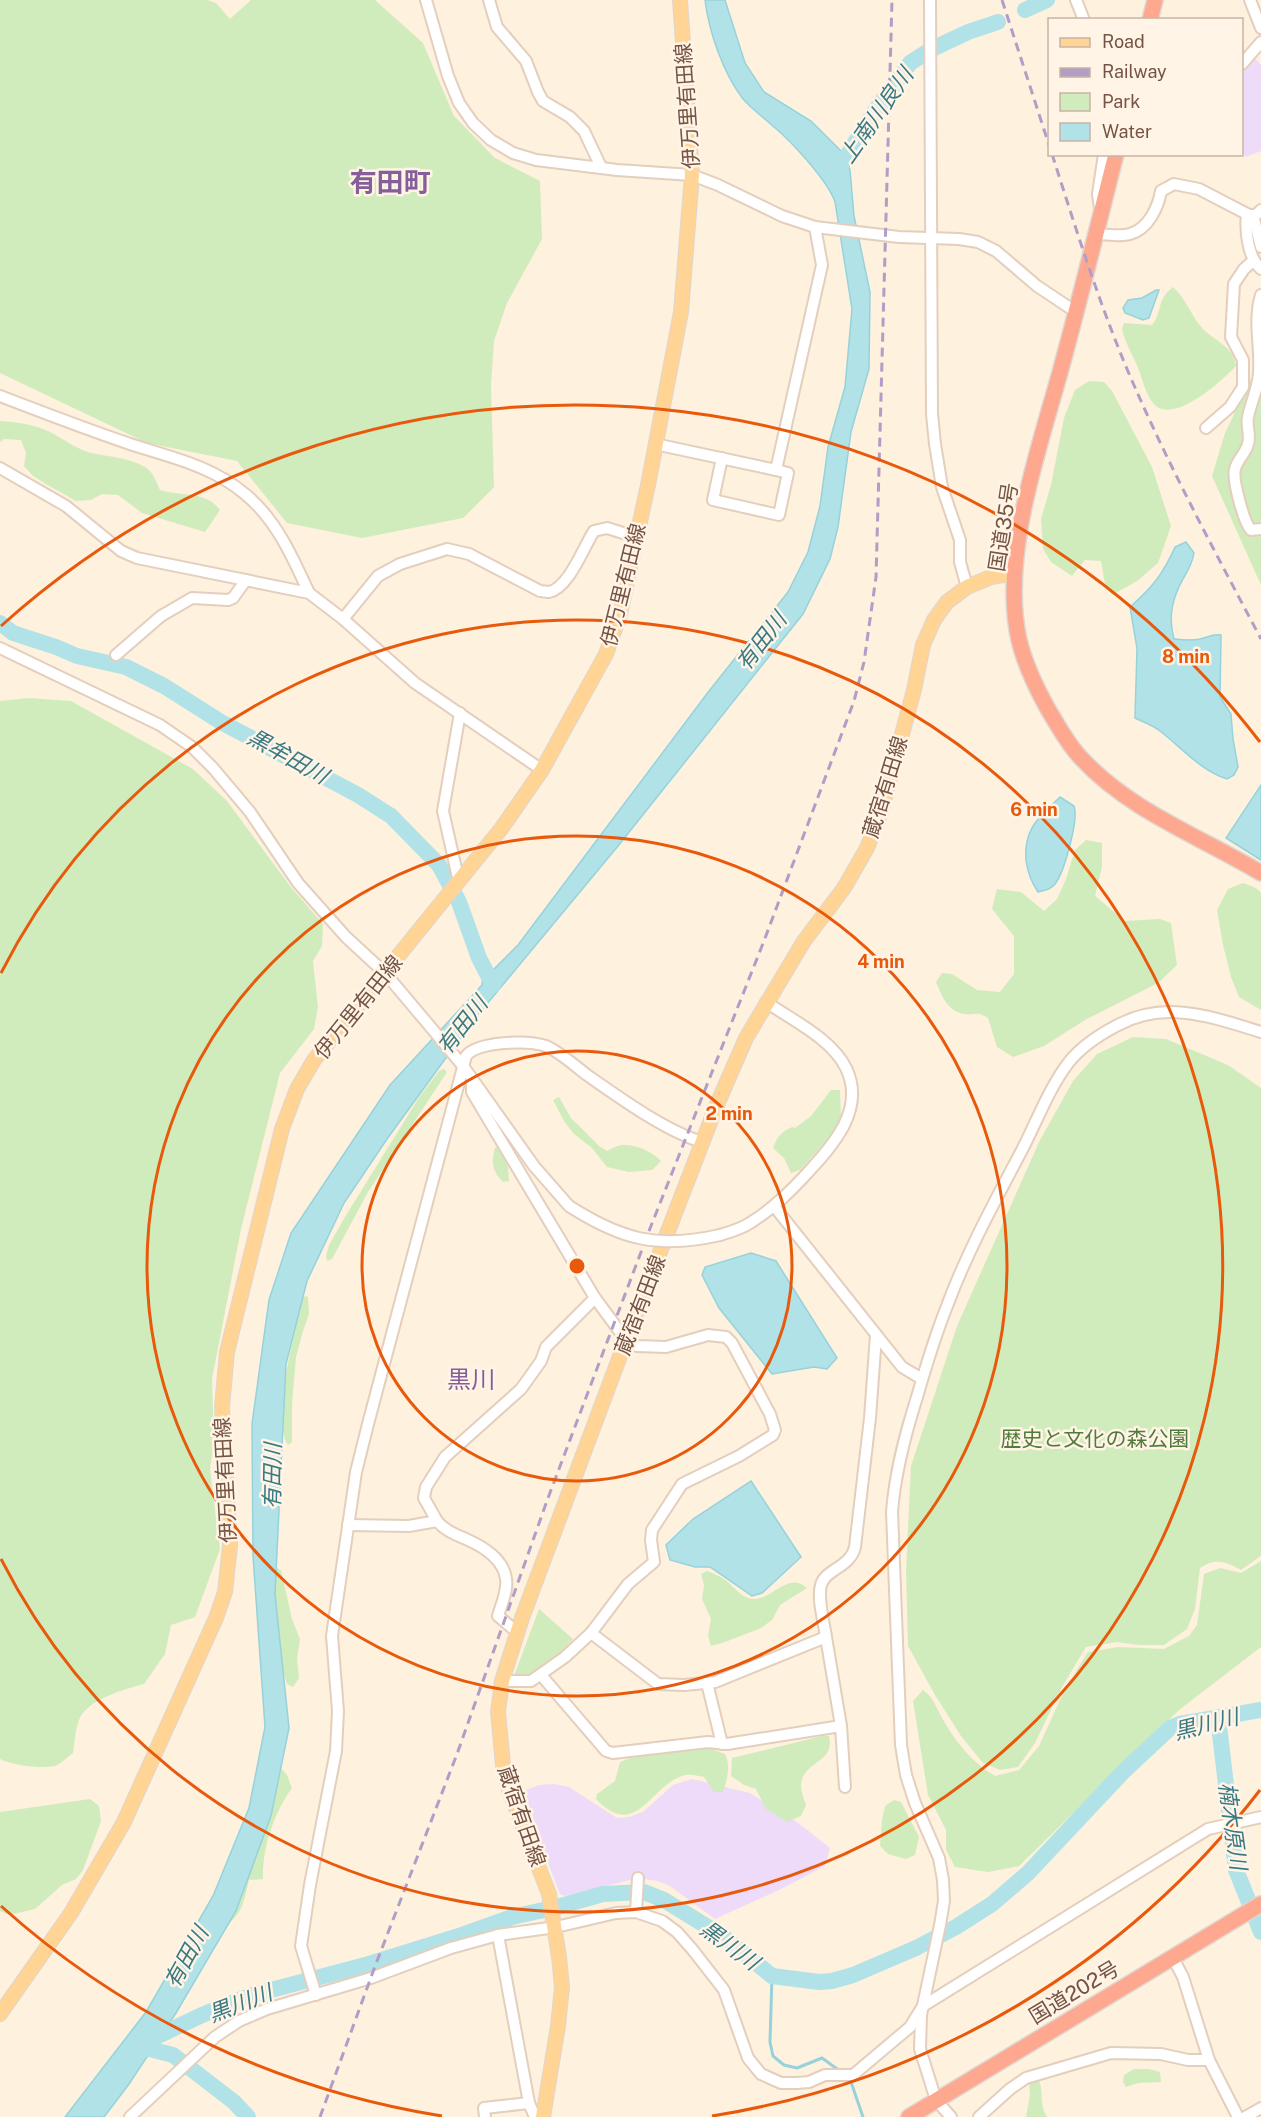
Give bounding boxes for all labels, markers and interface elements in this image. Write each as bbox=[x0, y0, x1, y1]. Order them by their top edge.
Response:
legend bbox=[1048, 18, 1243, 156]
text: Road bbox=[1102, 31, 1145, 52]
street label: 伊万里有田線 bbox=[670, 42, 704, 170]
water label: 上南川良川 bbox=[834, 61, 919, 168]
text: Railway bbox=[1102, 61, 1167, 82]
text: Park bbox=[1102, 91, 1140, 112]
text: Water bbox=[1102, 121, 1152, 142]
district label: 有田町 bbox=[350, 166, 431, 198]
street label: 国道35号 bbox=[984, 481, 1022, 573]
street label: 伊万里有田線 bbox=[596, 521, 650, 649]
water label: 有田川 bbox=[730, 605, 793, 675]
text: 8 min bbox=[1162, 646, 1210, 667]
water label: 黒牟田川 bbox=[243, 723, 335, 790]
street label: 蔵宿有田線 bbox=[858, 733, 912, 841]
text: 6 min bbox=[1010, 799, 1058, 820]
street label: 伊万里有田線 bbox=[309, 950, 407, 1064]
text: 4 min bbox=[857, 951, 905, 972]
water label: 有田川 bbox=[431, 989, 494, 1059]
text: 2 min bbox=[705, 1103, 753, 1124]
street label: 蔵宿有田線 bbox=[610, 1252, 670, 1358]
centre of rings bbox=[567, 1256, 587, 1276]
district label: 黒川 bbox=[447, 1365, 495, 1393]
street label: 伊万里有田線 bbox=[209, 1416, 241, 1544]
park label: 歴史と文化の森公園 bbox=[1001, 1426, 1190, 1451]
water label: 有田川 bbox=[258, 1441, 286, 1509]
water label: 黒川川 bbox=[1171, 1703, 1243, 1745]
street label: 蔵宿有田線 bbox=[493, 1762, 551, 1870]
water label: 楠木原川 bbox=[1214, 1781, 1252, 1873]
water label: 黒川川 bbox=[696, 1915, 766, 1976]
water label: 有田川 bbox=[159, 1920, 214, 1992]
street label: 国道202号 bbox=[1024, 1955, 1124, 2029]
water label: 黒川川 bbox=[205, 1978, 277, 2027]

